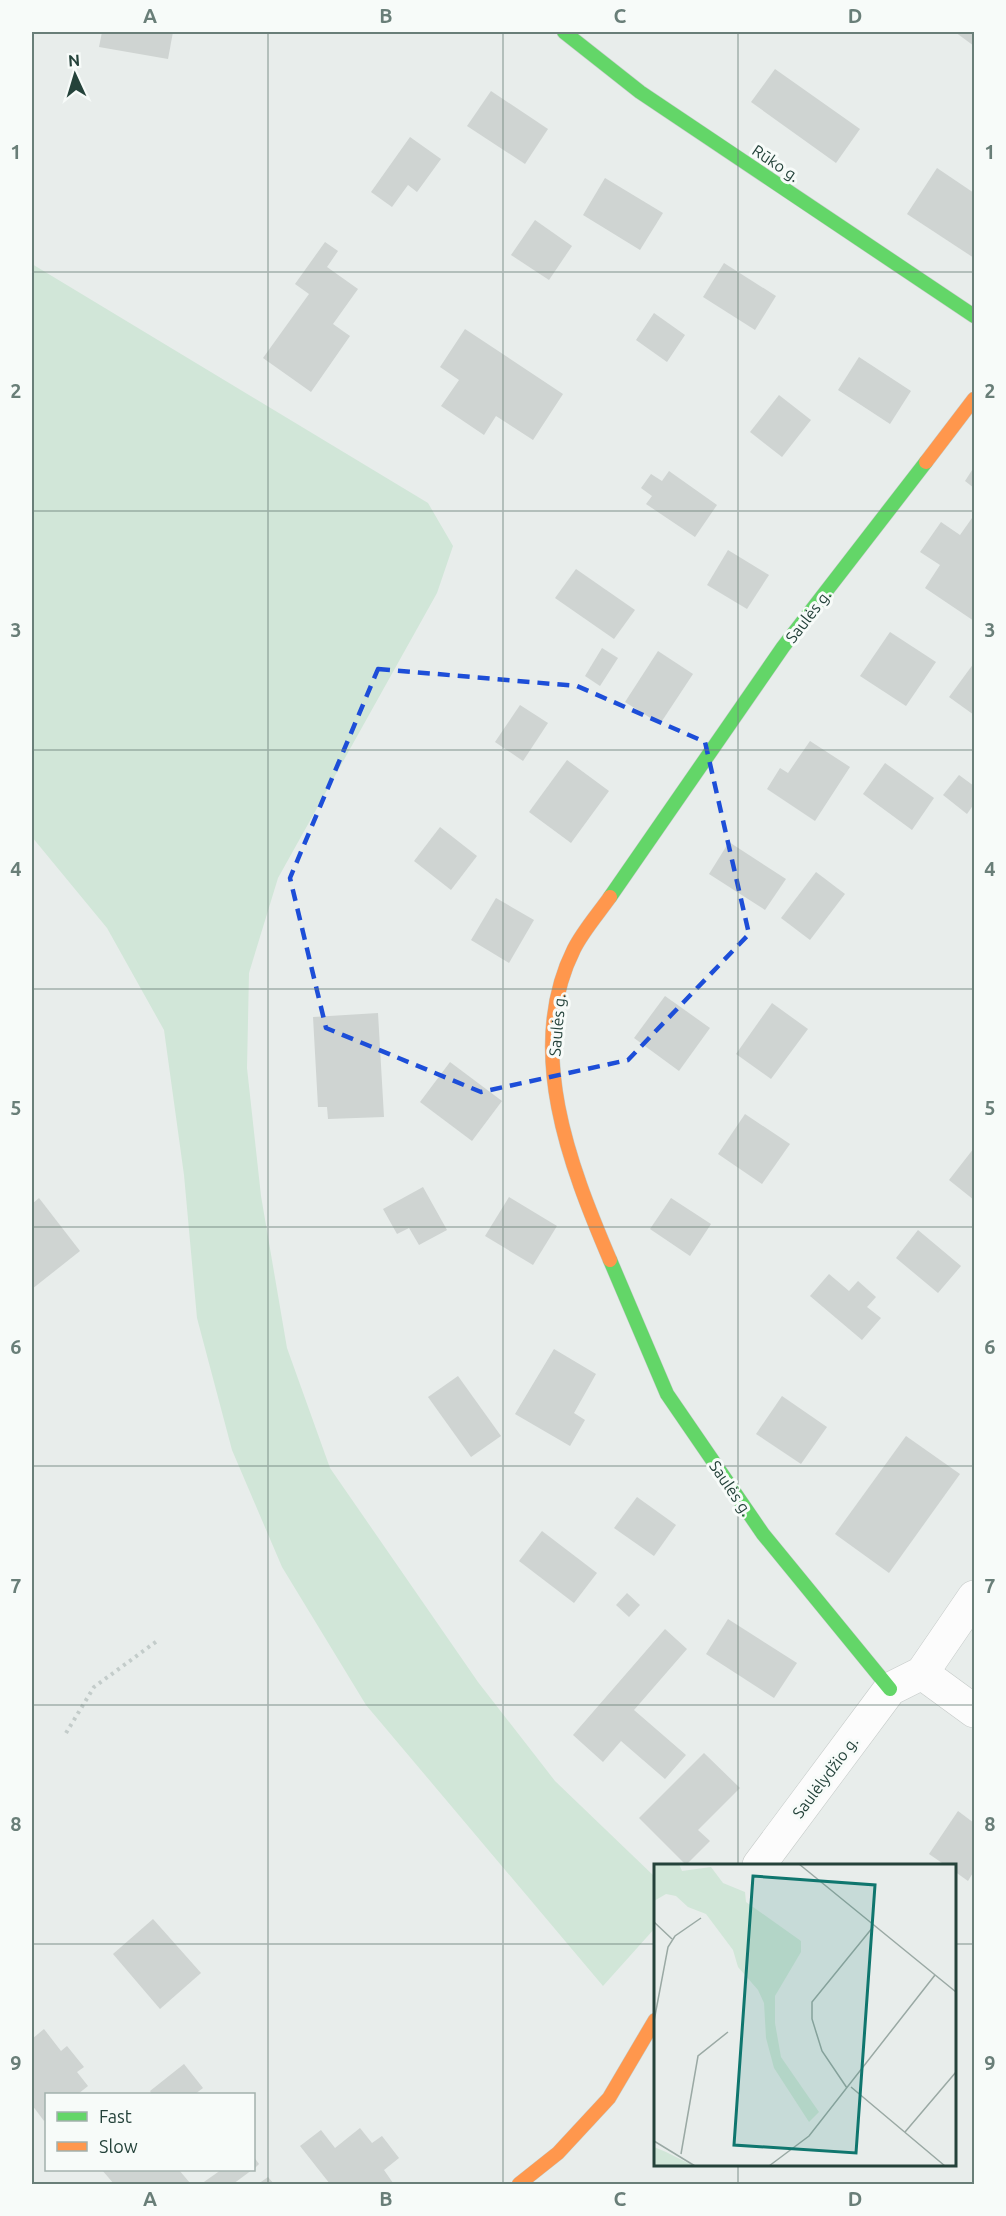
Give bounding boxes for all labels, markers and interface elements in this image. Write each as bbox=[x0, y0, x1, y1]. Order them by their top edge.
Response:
text: A bbox=[143, 4, 157, 27]
text: B bbox=[379, 4, 393, 27]
text: C bbox=[614, 4, 627, 27]
text: D bbox=[848, 4, 862, 27]
north arrow bbox=[45, 45, 105, 105]
text: N bbox=[67, 51, 81, 69]
text: 1 bbox=[10, 140, 22, 163]
text: 1 bbox=[984, 140, 996, 163]
street label: Rūko g. bbox=[749, 141, 803, 185]
text: 2 bbox=[10, 379, 22, 402]
text: 2 bbox=[984, 379, 996, 402]
street label: Saulės g. bbox=[782, 586, 834, 646]
text: 3 bbox=[10, 618, 22, 641]
text: 3 bbox=[984, 618, 996, 641]
text: 4 bbox=[10, 857, 22, 880]
text: 4 bbox=[984, 857, 996, 880]
street label: Saulės g. bbox=[545, 993, 569, 1057]
text: 5 bbox=[10, 1096, 22, 1119]
text: 5 bbox=[984, 1096, 996, 1119]
text: 6 bbox=[10, 1335, 22, 1358]
text: 6 bbox=[984, 1335, 996, 1358]
street label: Saulės g. bbox=[706, 1457, 756, 1519]
text: 7 bbox=[10, 1574, 22, 1597]
text: 7 bbox=[984, 1574, 996, 1597]
street label: Saulėlydžio g. bbox=[788, 1733, 862, 1821]
text: 8 bbox=[10, 1812, 22, 1835]
text: 8 bbox=[984, 1812, 996, 1835]
inset map bbox=[654, 1864, 955, 2165]
text: 9 bbox=[10, 2051, 22, 2074]
text: 9 bbox=[984, 2051, 996, 2074]
legend bbox=[45, 2093, 255, 2171]
text: Fast bbox=[99, 2106, 132, 2126]
text: Slow bbox=[99, 2136, 138, 2156]
text: A bbox=[143, 2187, 157, 2210]
text: B bbox=[379, 2187, 393, 2210]
text: C bbox=[614, 2187, 627, 2210]
text: D bbox=[848, 2187, 862, 2210]

